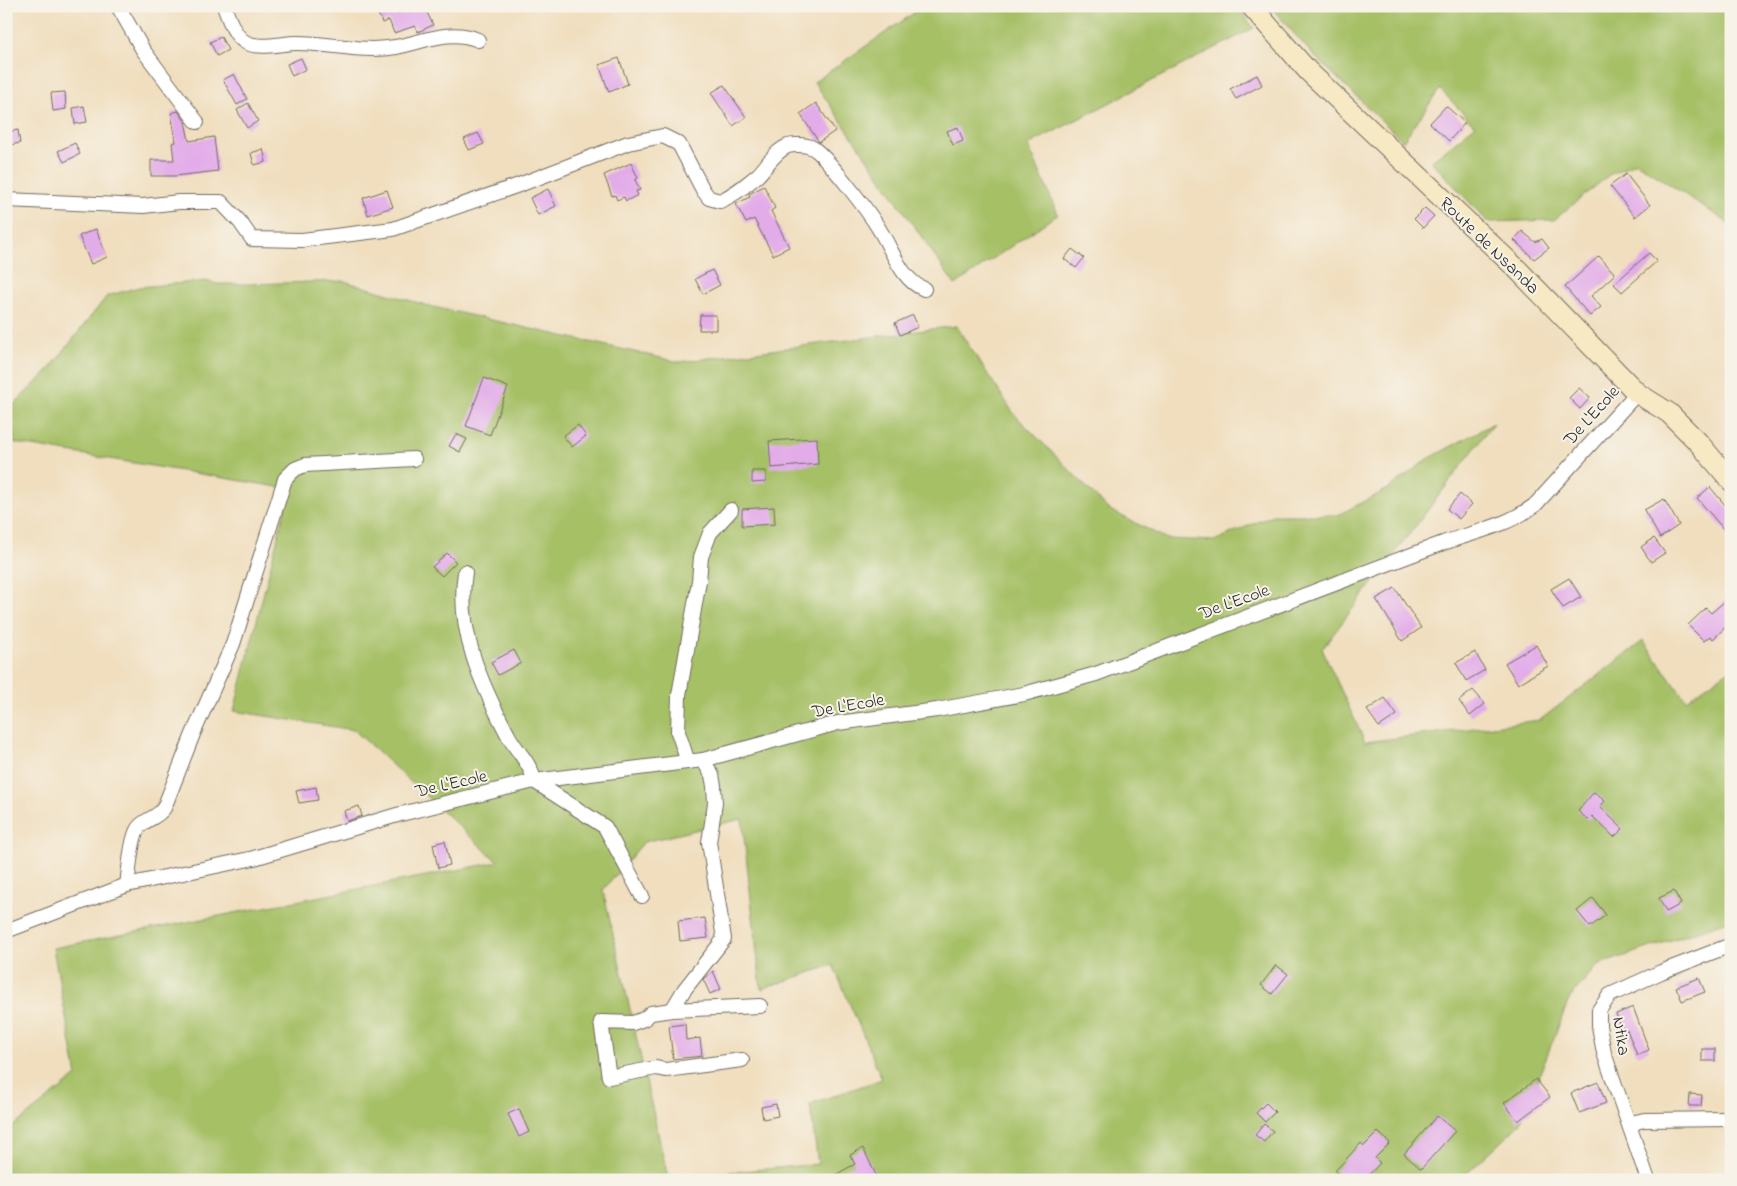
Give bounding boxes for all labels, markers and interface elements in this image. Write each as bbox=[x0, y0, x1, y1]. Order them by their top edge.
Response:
street label: Route de Nsanda bbox=[1433, 192, 1545, 301]
street label: De L'Ecole bbox=[1558, 380, 1627, 453]
street label: De L'Ecole bbox=[1195, 578, 1274, 628]
street label: De L'Ecole bbox=[809, 688, 888, 726]
street label: De L'Ecole bbox=[412, 764, 491, 806]
street label: Ntika bbox=[1604, 1015, 1636, 1058]

